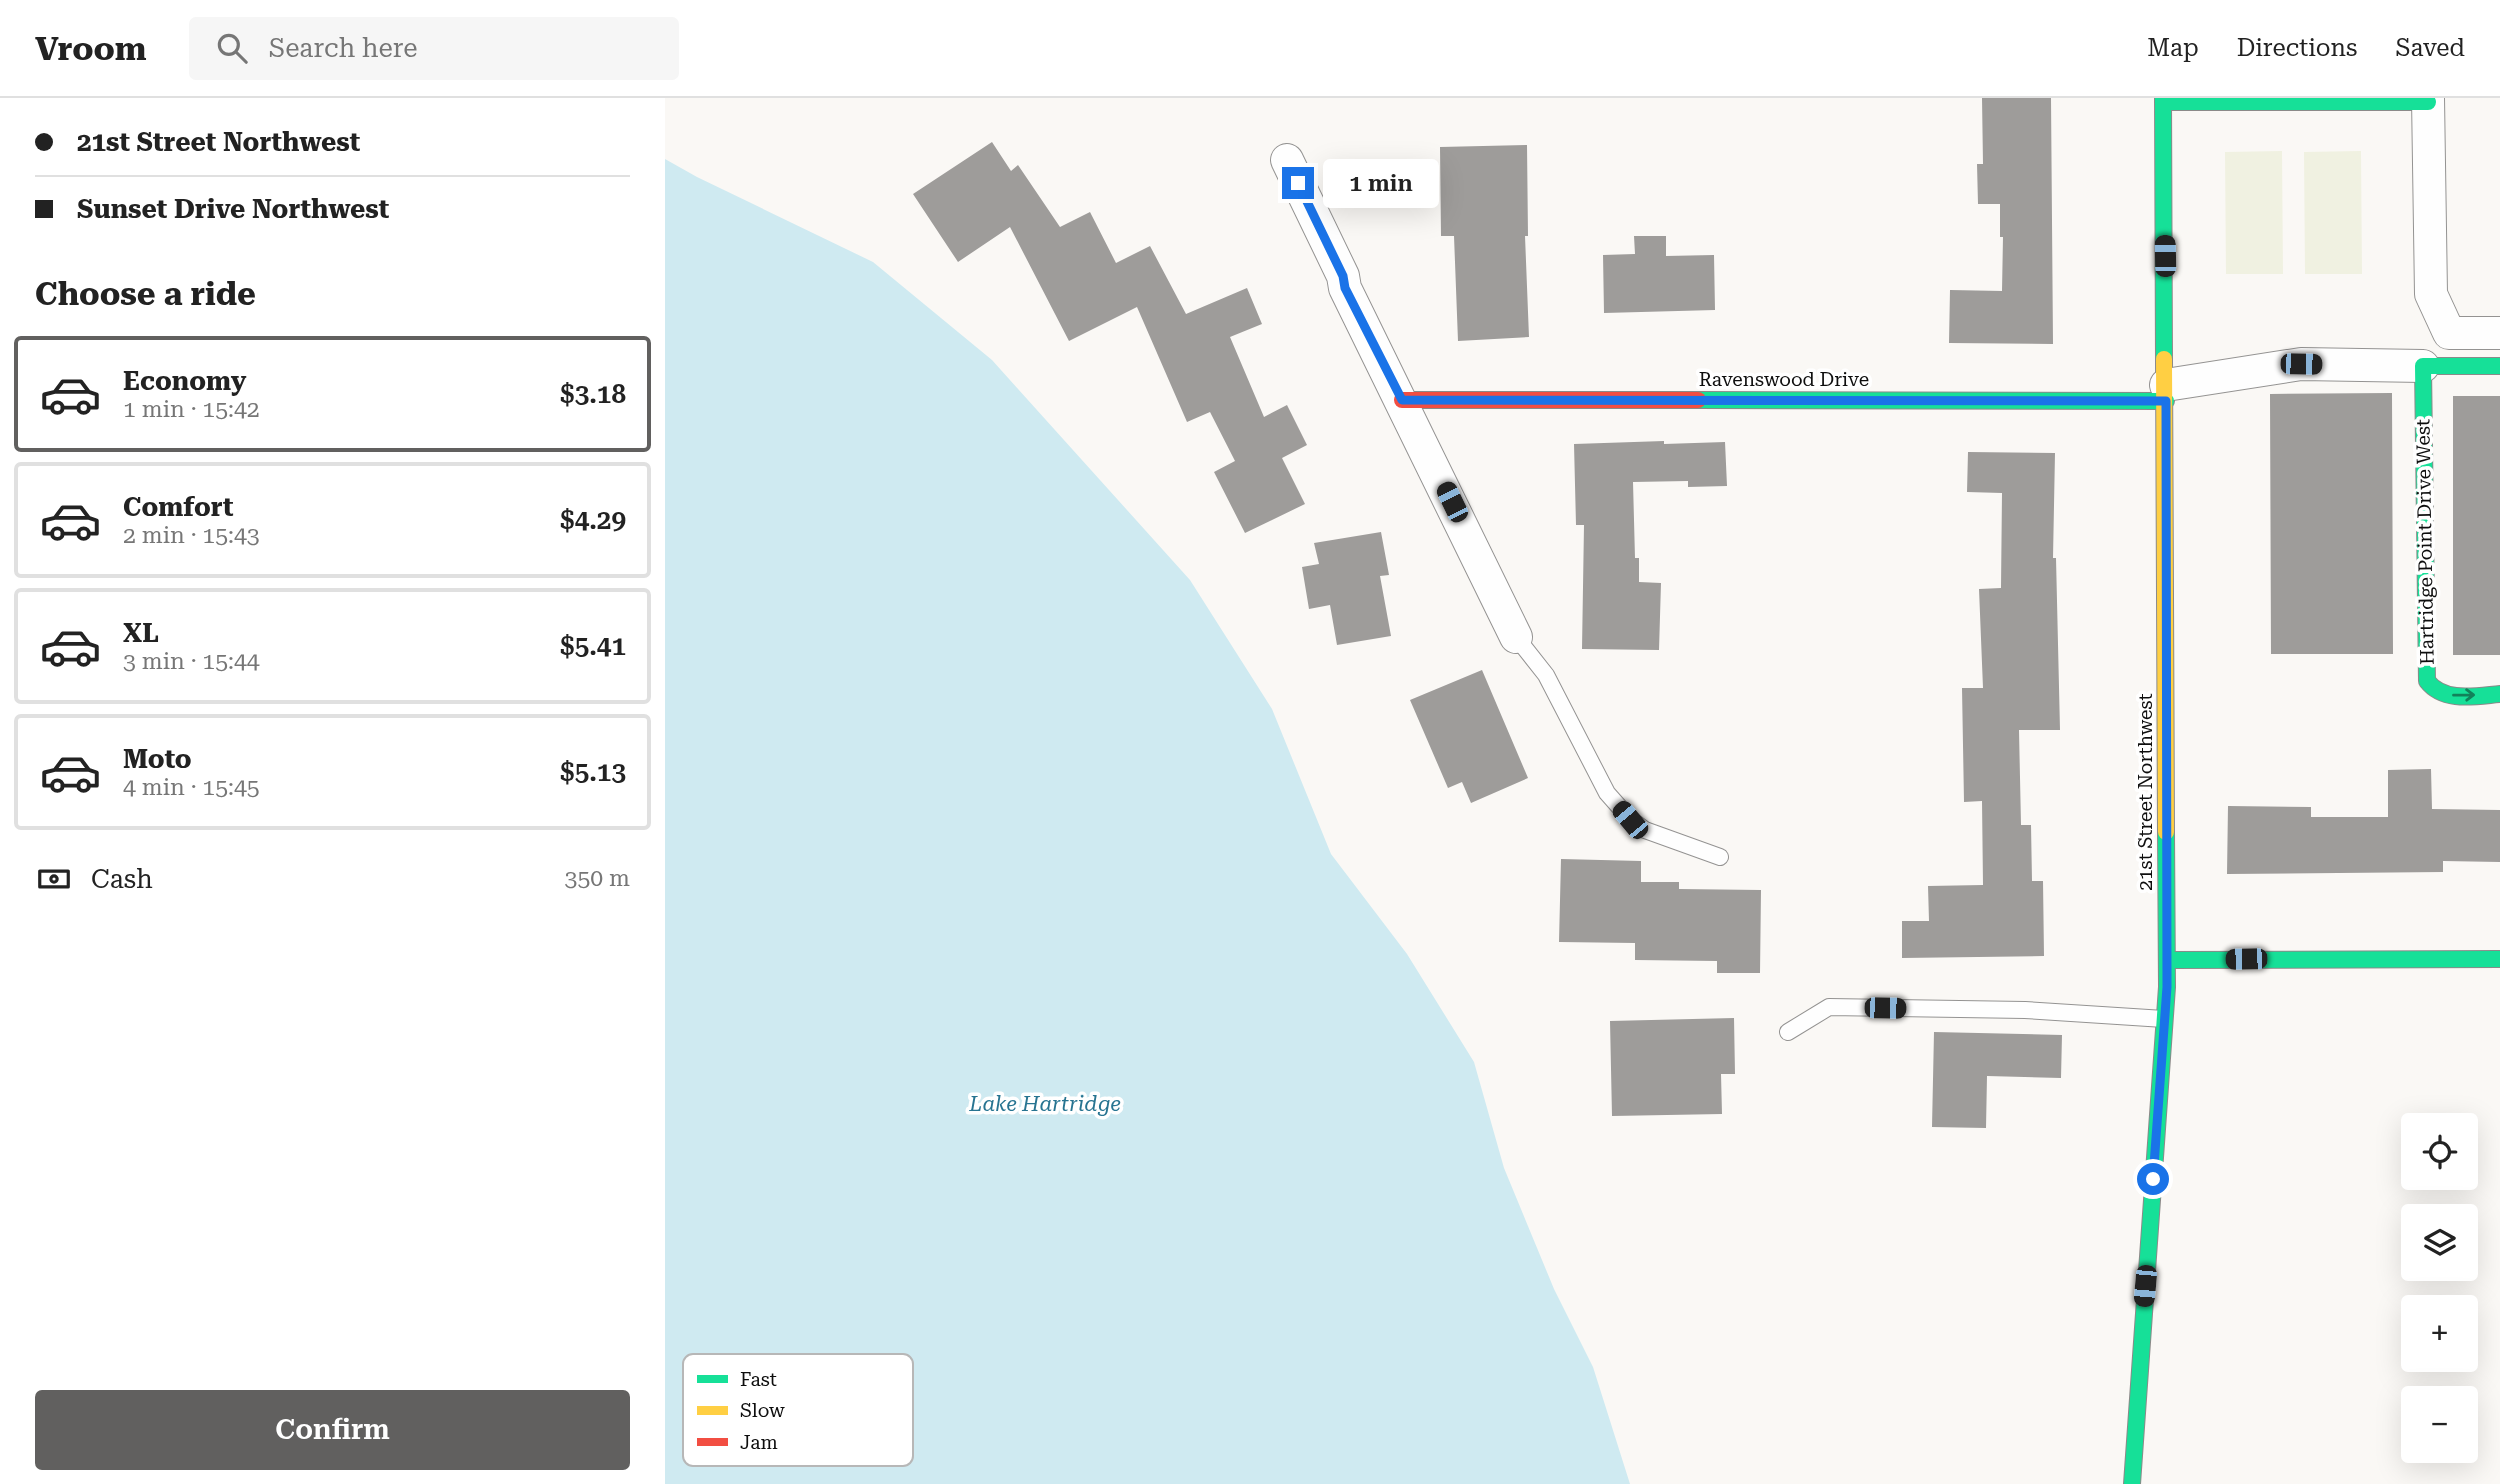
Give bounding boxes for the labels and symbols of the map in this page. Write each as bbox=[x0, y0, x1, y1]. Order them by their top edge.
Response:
callout: 1 min bbox=[1323, 158, 1438, 208]
route end bbox=[1282, 167, 1314, 199]
car bbox=[2155, 235, 2176, 277]
car bbox=[2280, 353, 2323, 375]
street label: Ravenswood Drive bbox=[1699, 368, 1869, 391]
street label: Hartridge Point Drive West bbox=[2411, 419, 2439, 665]
car bbox=[1434, 479, 1471, 525]
one-way arrow bbox=[2453, 688, 2476, 702]
street label: 21st Street Northwest bbox=[2134, 693, 2157, 891]
car bbox=[1609, 797, 1652, 843]
car bbox=[2225, 948, 2268, 970]
car bbox=[1864, 997, 1907, 1019]
water label: Lake Hartridge bbox=[968, 1092, 1121, 1116]
route start bbox=[2137, 1163, 2169, 1195]
car bbox=[2133, 1264, 2158, 1308]
legend bbox=[683, 1354, 913, 1466]
text: Fast bbox=[740, 1368, 777, 1391]
text: Slow bbox=[740, 1399, 785, 1422]
text: Jam bbox=[740, 1431, 778, 1454]

